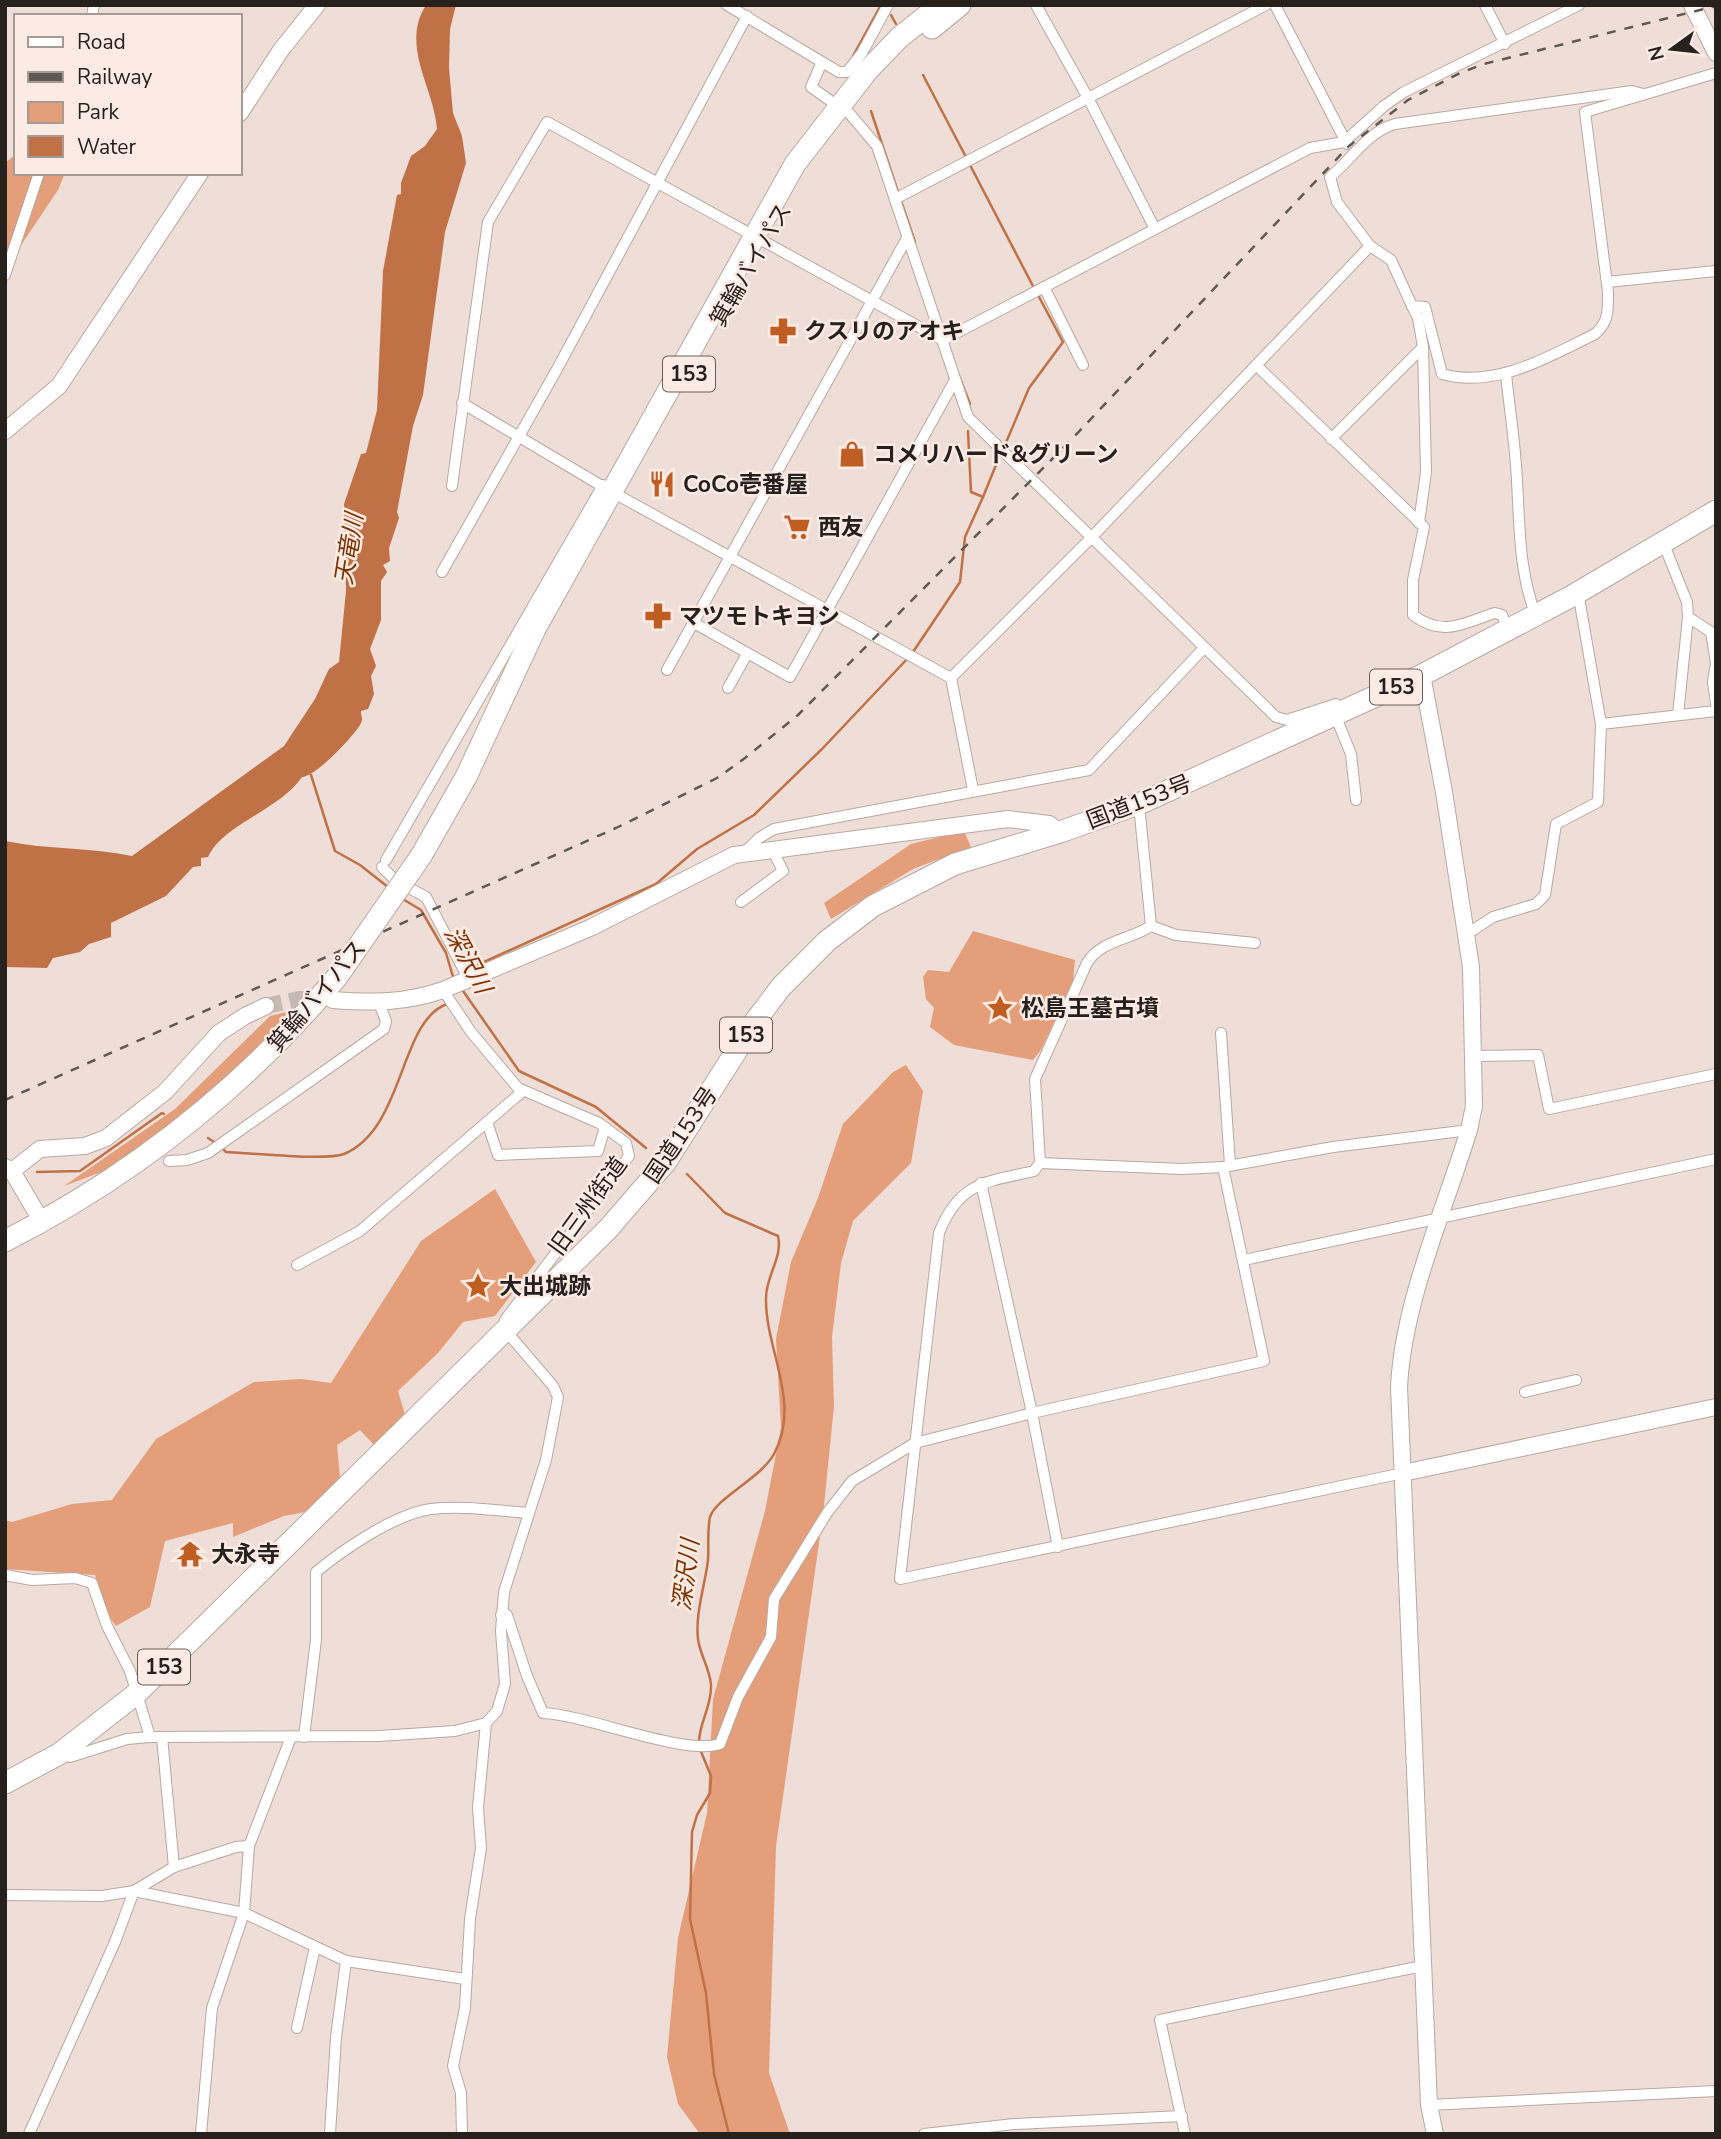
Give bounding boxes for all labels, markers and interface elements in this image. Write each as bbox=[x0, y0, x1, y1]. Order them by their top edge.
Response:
legend bbox=[14, 14, 242, 175]
north arrow bbox=[1637, 14, 1707, 84]
text: Road bbox=[77, 28, 126, 56]
text: N bbox=[1642, 43, 1671, 63]
text: Railway bbox=[77, 63, 152, 91]
text: Park bbox=[77, 98, 119, 126]
text: Water bbox=[77, 133, 136, 161]
street label: 箕輪バイパス bbox=[703, 198, 799, 332]
pharmacy icon: クスリのアオキ bbox=[768, 316, 798, 346]
place label: クスリのアオキ bbox=[804, 316, 964, 347]
road number: 153 bbox=[663, 356, 715, 392]
shop icon: コメリハード&グリーン bbox=[837, 439, 867, 469]
place label: コメリハード&グリーン bbox=[873, 439, 1119, 470]
restaurant icon: CoCo壱番屋 bbox=[647, 469, 677, 499]
place label: CoCo壱番屋 bbox=[683, 469, 808, 500]
water label: 天竜川 bbox=[328, 508, 371, 587]
supermarket icon: 西友 bbox=[782, 512, 812, 542]
place label: 西友 bbox=[818, 512, 864, 543]
pharmacy icon: マツモトキヨシ bbox=[643, 601, 673, 631]
place label: マツモトキヨシ bbox=[679, 601, 840, 632]
road number: 153 bbox=[1370, 670, 1422, 704]
street label: 国道153号 bbox=[1082, 768, 1196, 836]
water label: 深沢川 bbox=[437, 921, 500, 1002]
street label: 箕輪バイパス bbox=[261, 933, 373, 1059]
place icon: 松島王墓古墳 bbox=[985, 993, 1015, 1023]
place label: 松島王墓古墳 bbox=[1021, 993, 1159, 1024]
road number: 153 bbox=[720, 1018, 772, 1052]
street label: 国道153号 bbox=[637, 1081, 725, 1189]
street label: 旧三州街道 bbox=[542, 1150, 634, 1262]
place icon: 大出城跡 bbox=[463, 1271, 493, 1301]
place label: 大出城跡 bbox=[499, 1271, 591, 1302]
water label: 深沢川 bbox=[666, 1534, 707, 1613]
temple icon: 大永寺 bbox=[175, 1539, 205, 1569]
place label: 大永寺 bbox=[211, 1539, 280, 1570]
road number: 153 bbox=[138, 1650, 190, 1684]

